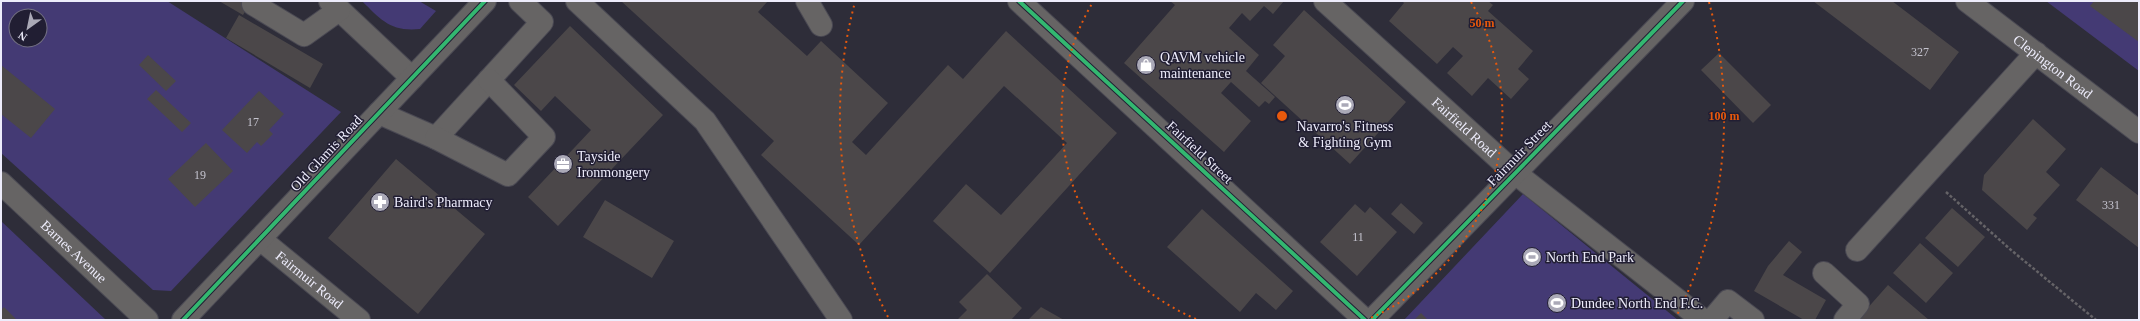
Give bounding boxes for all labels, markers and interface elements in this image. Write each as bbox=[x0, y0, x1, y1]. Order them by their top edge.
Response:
north arrow bbox=[8, 8, 48, 48]
text: 50 m bbox=[1470, 16, 1495, 30]
text: N bbox=[16, 29, 29, 44]
street label: Clepington Road bbox=[2010, 32, 2095, 102]
house number: 327 bbox=[1911, 45, 1929, 59]
place label: QAVM vehicle maintenance bbox=[1160, 50, 1245, 81]
shop icon: QAVM vehicle maintenance bbox=[1135, 54, 1157, 76]
sports icon: Navarro's Fitness & Fighting Gym bbox=[1334, 94, 1356, 116]
street label: Fairfield Road bbox=[1429, 95, 1499, 160]
centre of rings bbox=[1275, 109, 1289, 123]
text: 100 m bbox=[1709, 109, 1740, 123]
street label: Old Glamis Road bbox=[287, 112, 365, 194]
house number: 17 bbox=[247, 115, 259, 129]
street label: Fairmuir Street bbox=[1484, 117, 1554, 189]
street label: Fairfield Street bbox=[1164, 118, 1236, 187]
place label: Navarro's Fitness & Fighting Gym bbox=[1296, 119, 1394, 150]
place label: Tayside Ironmongery bbox=[577, 149, 650, 180]
office icon: Tayside Ironmongery bbox=[552, 153, 574, 175]
house number: 19 bbox=[194, 168, 206, 182]
pharmacy icon: Baird's Pharmacy bbox=[369, 191, 391, 213]
place label: Baird's Pharmacy bbox=[394, 195, 493, 210]
house number: 331 bbox=[2102, 198, 2120, 212]
street label: Barnes Avenue bbox=[38, 218, 109, 286]
house number: 11 bbox=[1352, 230, 1364, 244]
sports icon: North End Park bbox=[1521, 246, 1543, 268]
street label: Fairmuir Road bbox=[273, 248, 346, 312]
place label: North End Park bbox=[1546, 250, 1634, 265]
sports icon: Dundee North End F.C. bbox=[1546, 292, 1568, 314]
place label: Dundee North End F.C. bbox=[1571, 296, 1703, 311]

